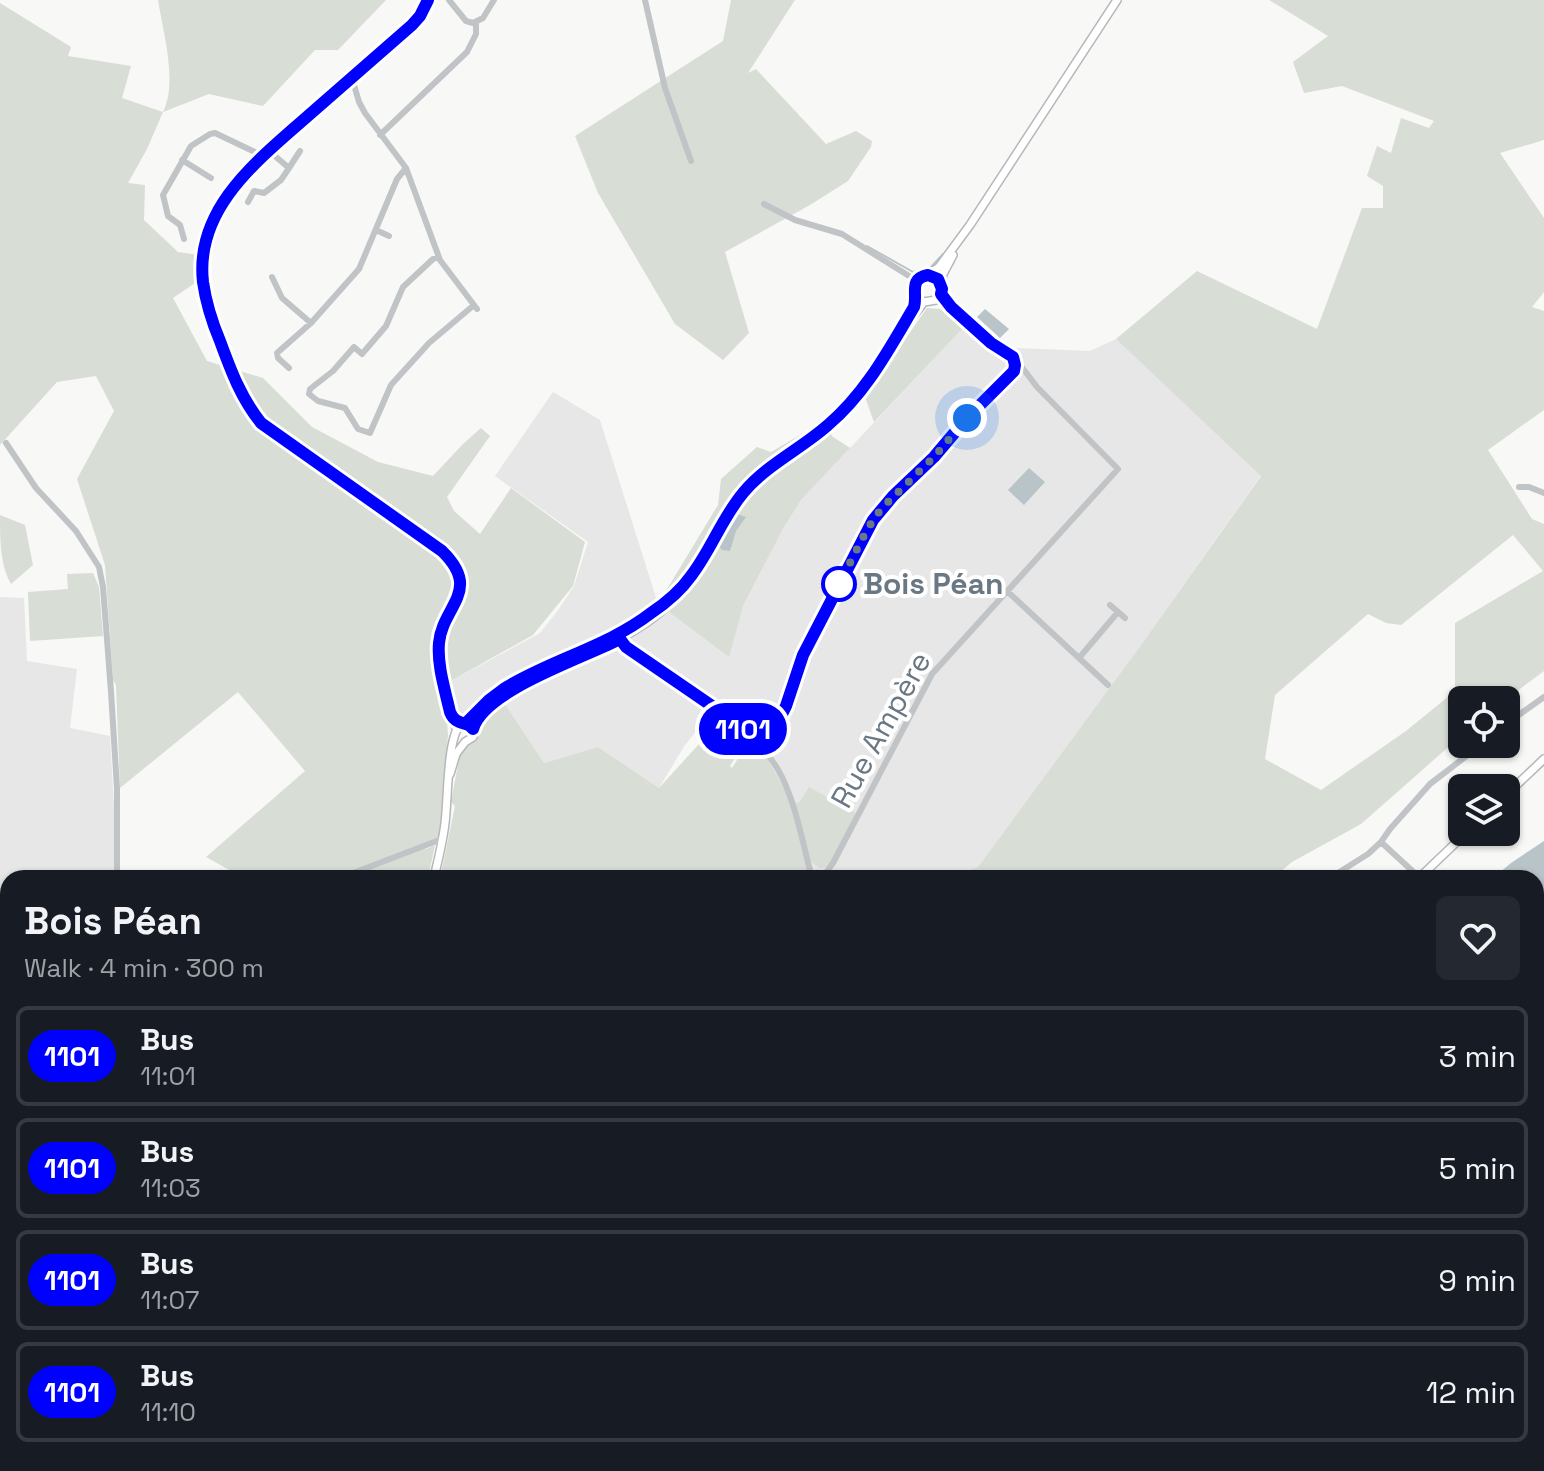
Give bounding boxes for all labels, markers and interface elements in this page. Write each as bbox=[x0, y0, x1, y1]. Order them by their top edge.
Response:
your location bbox=[947, 398, 987, 438]
place label: Bois Péan bbox=[863, 564, 1004, 603]
marker: Bois Péan bbox=[822, 567, 856, 601]
street label: Rue Ampère bbox=[822, 645, 939, 815]
map controls bbox=[1448, 686, 1520, 846]
button: locate bbox=[1448, 686, 1520, 758]
line badge: 1101 bbox=[687, 703, 799, 755]
text: 1101 bbox=[715, 711, 771, 747]
button: layers bbox=[1448, 774, 1520, 846]
button: heart bbox=[1436, 896, 1520, 980]
text: Bois Péan bbox=[24, 897, 202, 945]
text: Walk · 4 min · 300 m bbox=[24, 951, 264, 985]
text: Bus bbox=[140, 1020, 194, 1059]
text: 3 min bbox=[1439, 1037, 1516, 1076]
text: 1101 bbox=[44, 1038, 100, 1074]
text: 11:01 bbox=[140, 1059, 196, 1093]
text: Bus bbox=[140, 1132, 194, 1171]
text: 5 min bbox=[1439, 1149, 1516, 1188]
text: 1101 bbox=[44, 1150, 100, 1186]
text: 11:03 bbox=[140, 1171, 201, 1205]
text: Bus bbox=[140, 1244, 194, 1283]
text: 9 min bbox=[1438, 1261, 1516, 1300]
text: 1101 bbox=[44, 1262, 100, 1298]
text: 11:07 bbox=[140, 1283, 199, 1317]
text: Bus bbox=[140, 1356, 194, 1395]
text: 12 min bbox=[1426, 1373, 1516, 1412]
text: 1101 bbox=[44, 1374, 100, 1410]
text: 11:10 bbox=[140, 1395, 196, 1429]

